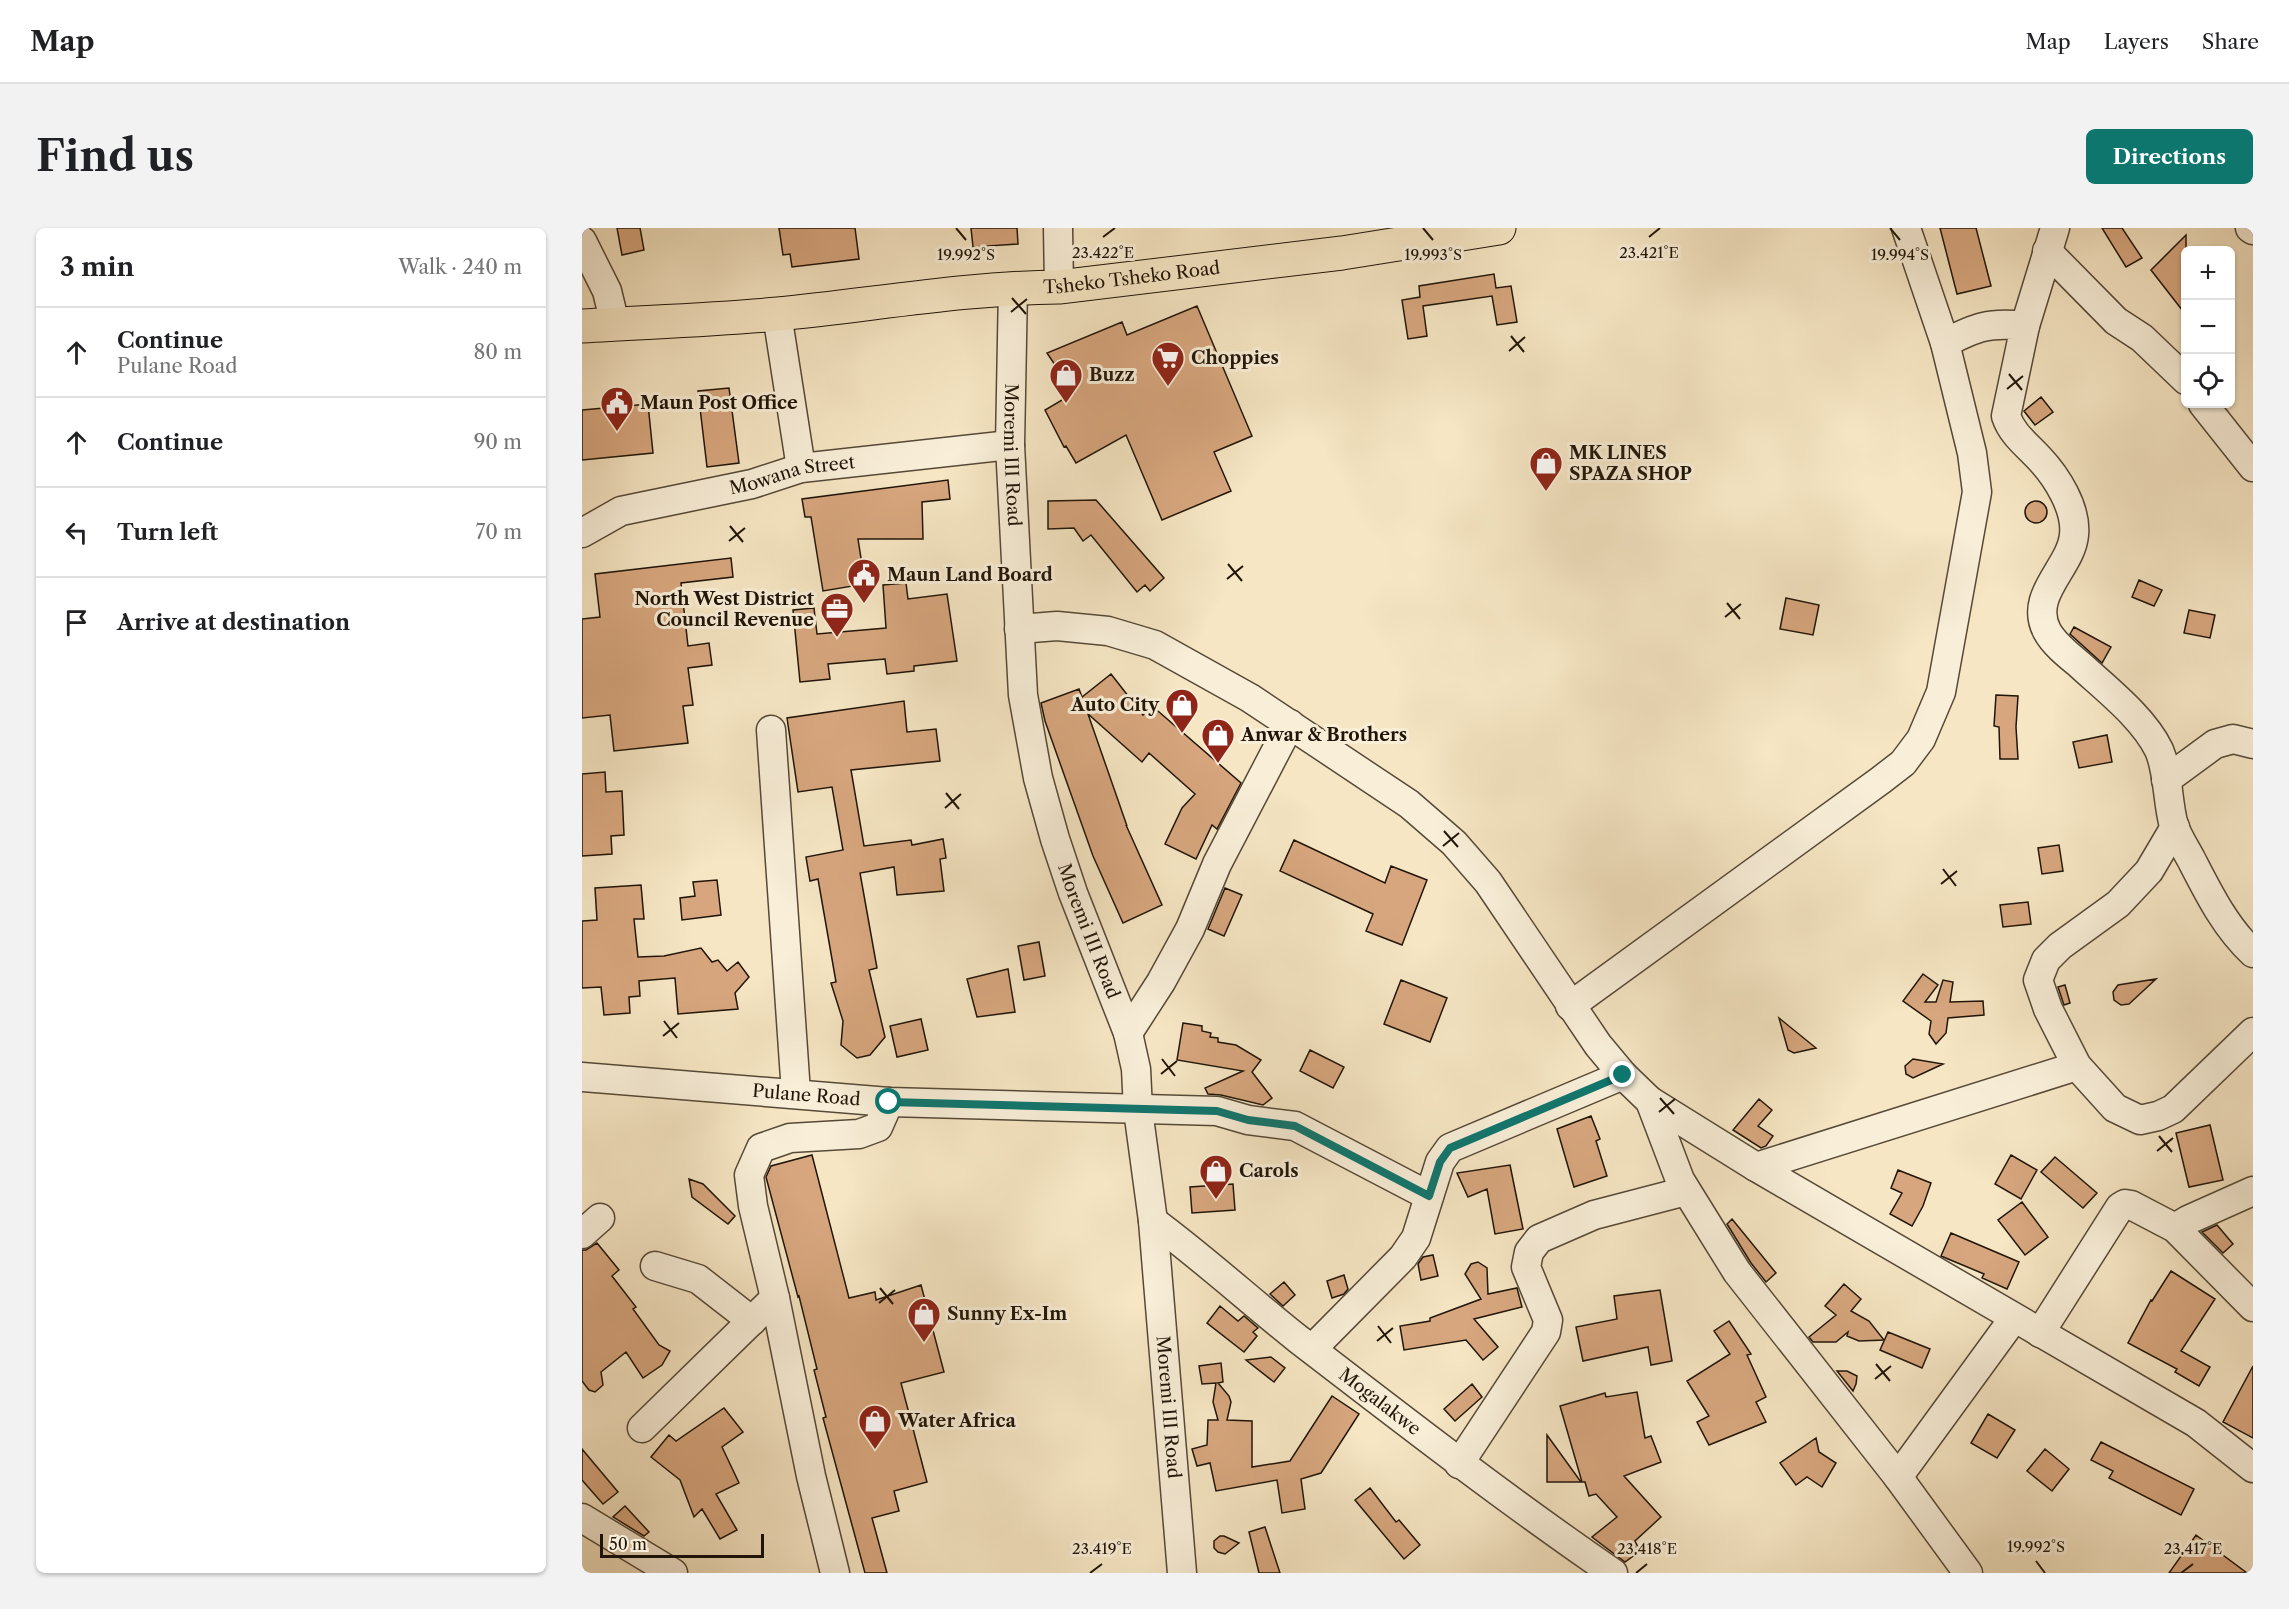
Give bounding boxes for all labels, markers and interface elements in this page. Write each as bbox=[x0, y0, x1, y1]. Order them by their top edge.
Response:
text: Map bbox=[30, 24, 94, 58]
text: Map bbox=[2026, 29, 2071, 54]
text: Layers bbox=[2104, 29, 2169, 54]
text: Share bbox=[2202, 29, 2259, 54]
button: Directions bbox=[2086, 129, 2253, 184]
text: Find us bbox=[36, 130, 194, 182]
text: 23.422°E bbox=[1072, 243, 1134, 262]
text: 23.421°E bbox=[1619, 243, 1679, 262]
text: 19.992°S bbox=[937, 245, 995, 264]
text: 19.993°S bbox=[1404, 245, 1462, 264]
text: 19.994°S bbox=[1871, 245, 1929, 264]
map controls bbox=[2181, 246, 2235, 408]
button: + bbox=[2181, 246, 2235, 300]
text: 3 min bbox=[60, 251, 134, 283]
text: Walk · 240 m bbox=[398, 255, 522, 279]
street label: Tsheko Tsheko Road bbox=[1043, 257, 1221, 298]
button: − bbox=[2181, 300, 2235, 354]
text: Continue bbox=[117, 327, 223, 354]
icon: ahead bbox=[60, 336, 93, 369]
text: 80 m bbox=[474, 340, 522, 364]
supermarket icon: Choppies bbox=[1150, 340, 1186, 387]
place label: Choppies bbox=[1191, 347, 1279, 369]
text: Pulane Road bbox=[117, 354, 238, 378]
button: locate bbox=[2181, 354, 2235, 408]
shop icon: Buzz bbox=[1048, 357, 1084, 404]
place label: Buzz bbox=[1089, 364, 1135, 386]
street label: Moremi III Road bbox=[999, 383, 1025, 527]
public building icon: Maun Post Office bbox=[599, 385, 635, 432]
place label: Maun Post Office bbox=[640, 392, 798, 414]
icon: ahead bbox=[60, 426, 93, 459]
text: Continue bbox=[117, 429, 223, 456]
text: 90 m bbox=[474, 430, 522, 454]
place label: MK LINES SPAZA SHOP bbox=[1569, 442, 1692, 485]
shop icon: MK LINES SPAZA SHOP bbox=[1528, 445, 1564, 492]
street label: Mowana Street bbox=[727, 451, 857, 499]
icon: left bbox=[60, 516, 93, 549]
text: Turn left bbox=[117, 519, 218, 546]
text: 70 m bbox=[476, 520, 522, 544]
public building icon: Maun Land Board bbox=[846, 557, 882, 604]
place label: Maun Land Board bbox=[887, 564, 1053, 586]
place label: North West District Council Revenue bbox=[635, 588, 815, 631]
office icon: North West District Council Revenue bbox=[819, 591, 855, 638]
icon: arrive bbox=[60, 606, 93, 639]
text: Arrive at destination bbox=[117, 609, 350, 636]
shop icon: Auto City bbox=[1164, 687, 1200, 734]
place label: Auto City bbox=[1070, 694, 1160, 716]
shop icon: Anwar & Brothers bbox=[1200, 717, 1236, 764]
place label: Anwar & Brothers bbox=[1240, 724, 1407, 746]
street label: Moremi III Road bbox=[1053, 861, 1124, 1002]
route end bbox=[1609, 1061, 1635, 1087]
street label: Pulane Road bbox=[751, 1080, 861, 1111]
route start bbox=[875, 1088, 901, 1114]
shop icon: Carols bbox=[1198, 1153, 1234, 1200]
place label: Carols bbox=[1239, 1160, 1299, 1182]
shop icon: Sunny Ex-Im bbox=[906, 1296, 942, 1343]
place label: Sunny Ex-Im bbox=[947, 1303, 1067, 1325]
street label: Moremi III Road bbox=[1151, 1335, 1185, 1479]
street label: Mogalakwe bbox=[1335, 1364, 1425, 1440]
shop icon: Water Africa bbox=[857, 1403, 893, 1450]
place label: Water Africa bbox=[897, 1410, 1016, 1432]
scale bar bbox=[600, 1531, 764, 1558]
text: 50 m bbox=[609, 1534, 647, 1554]
text: 19.992°S bbox=[2007, 1537, 2065, 1556]
text: 23.419°E bbox=[1072, 1539, 1132, 1558]
text: 23.418°E bbox=[1617, 1539, 1677, 1558]
text: 23.417°E bbox=[2164, 1539, 2222, 1558]

